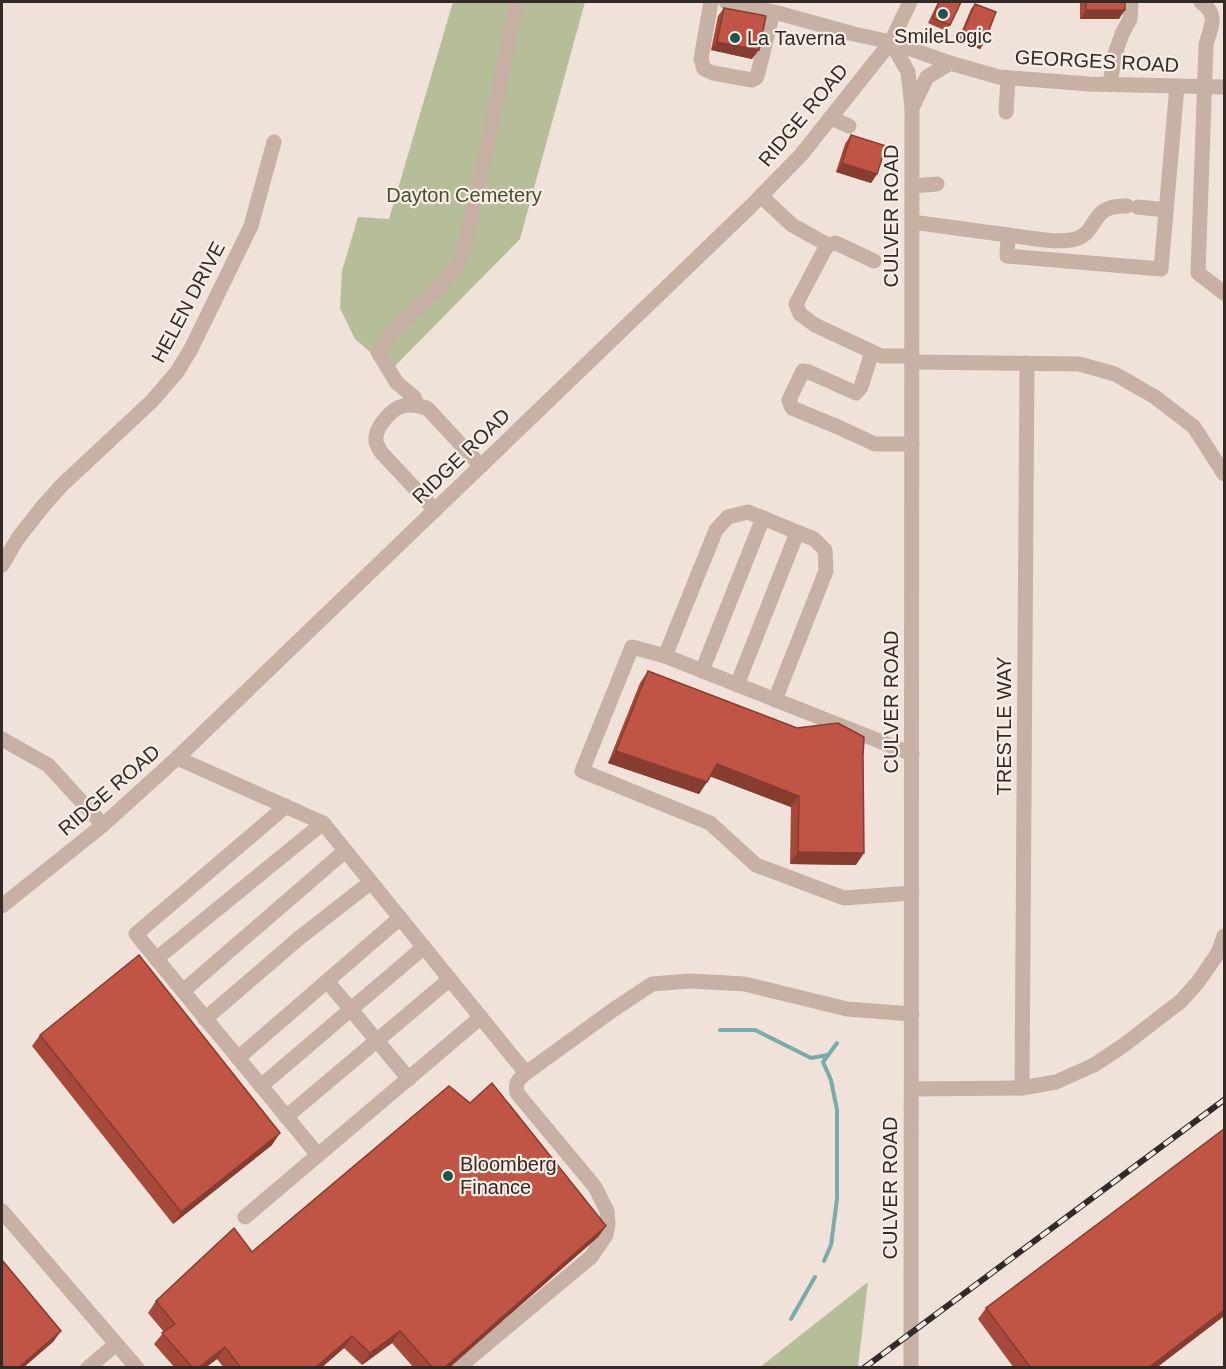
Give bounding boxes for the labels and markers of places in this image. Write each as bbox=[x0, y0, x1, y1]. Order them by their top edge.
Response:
marker: SmileLogic bbox=[936, 7, 950, 21]
place label: SmileLogic bbox=[894, 25, 992, 47]
place label: La Taverna bbox=[747, 27, 846, 49]
marker: La Taverna bbox=[728, 31, 742, 45]
place label: Bloomberg Finance bbox=[460, 1153, 557, 1198]
marker: Bloomberg Finance bbox=[441, 1169, 455, 1183]

